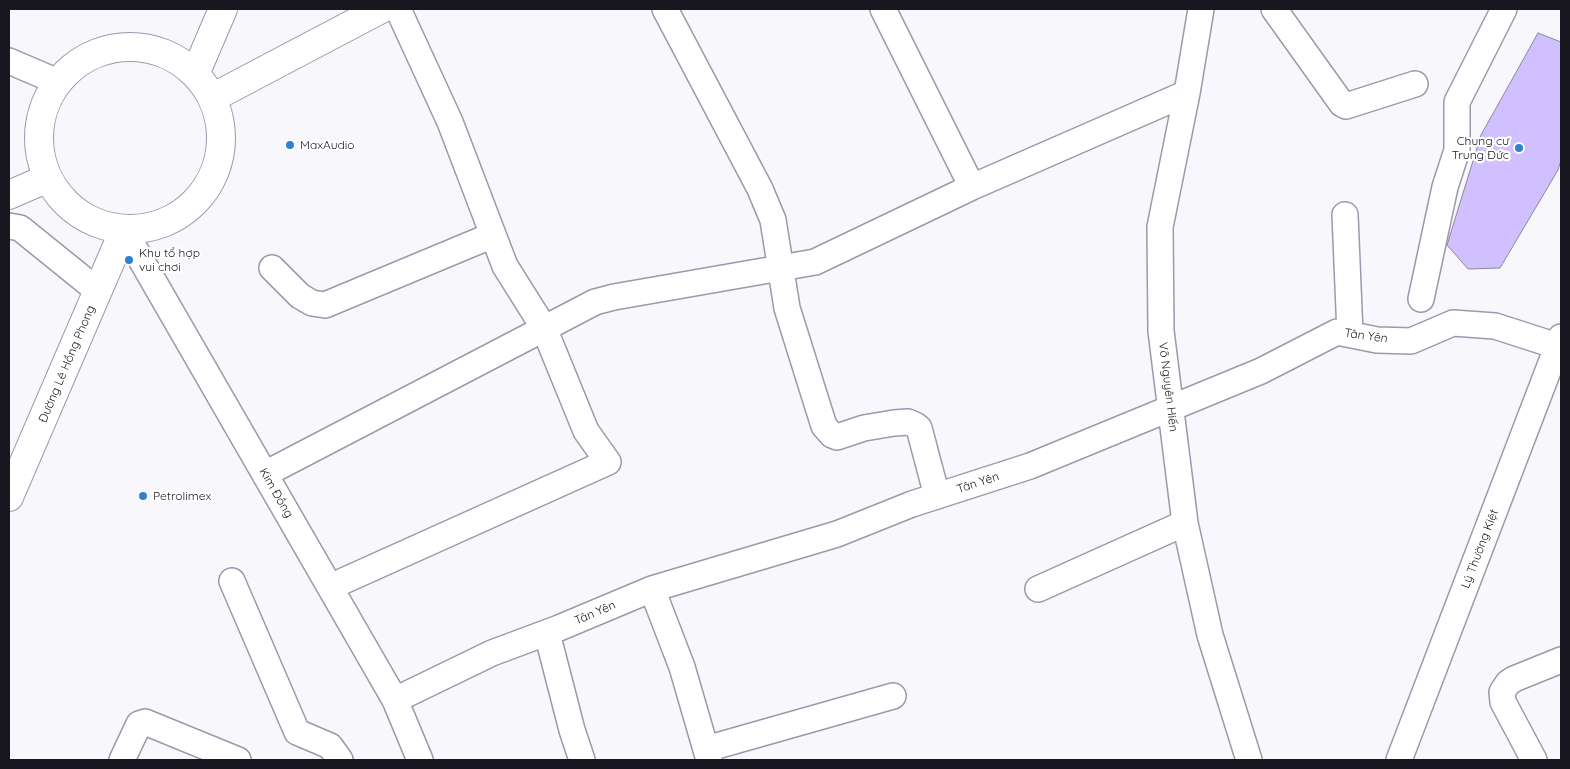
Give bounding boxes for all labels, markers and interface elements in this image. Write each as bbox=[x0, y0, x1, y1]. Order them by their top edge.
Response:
place label: Chung cư Trung Đức bbox=[1452, 134, 1509, 162]
place label: MaxAudio bbox=[300, 138, 355, 152]
marker: MaxAudio bbox=[284, 139, 296, 151]
marker: Chung cư Trung Đức bbox=[1513, 142, 1525, 154]
place label: Khu tổ hợp vui chơi bbox=[139, 246, 200, 274]
marker: Khu tổ hợp vui chơi bbox=[123, 254, 135, 266]
street label: Đường Lê Hồng Phong bbox=[36, 303, 98, 425]
street label: Tân Yên bbox=[1343, 326, 1389, 346]
street label: Võ Nguyên Hiến bbox=[1155, 341, 1181, 433]
street label: Kim Đồng bbox=[256, 466, 296, 520]
street label: Tân Yên bbox=[955, 469, 1001, 497]
place label: Petrolimex bbox=[153, 489, 211, 503]
marker: Petrolimex bbox=[137, 490, 149, 502]
street label: Lý Thường Kiệt bbox=[1458, 507, 1502, 591]
street label: Tân Yên bbox=[572, 598, 618, 628]

